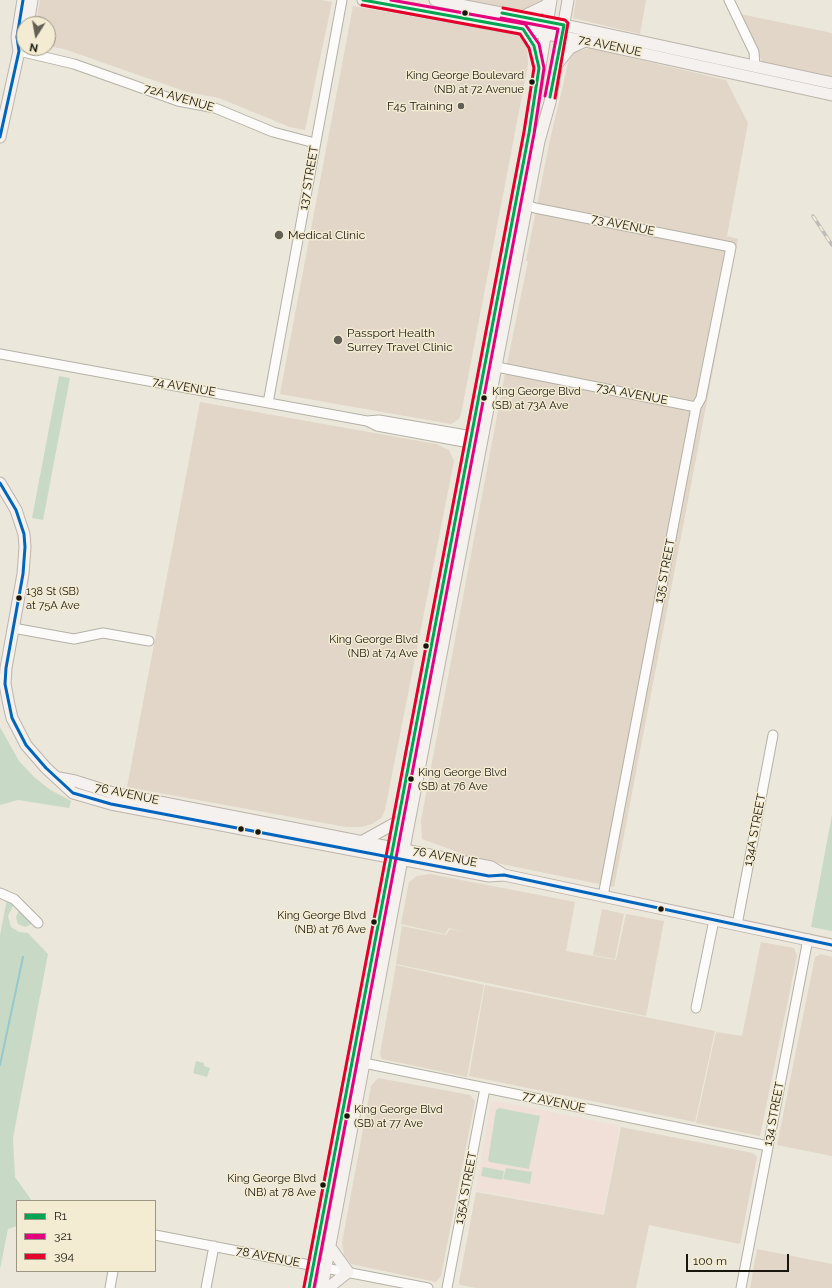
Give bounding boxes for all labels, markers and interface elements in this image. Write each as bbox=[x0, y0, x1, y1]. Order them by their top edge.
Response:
unlabelled marker bbox=[460, 8, 470, 18]
north arrow bbox=[16, 16, 56, 56]
street label: 72 AVENUE bbox=[577, 32, 643, 60]
text: N bbox=[28, 40, 39, 54]
place label: King George Boulevard (NB) at 72 Avenue bbox=[406, 69, 524, 95]
marker: King George Boulevard (NB) at 72 Avenue bbox=[527, 77, 537, 87]
street label: 72A AVENUE bbox=[142, 81, 216, 115]
place label: F45 Training bbox=[387, 99, 453, 113]
marker: F45 Training bbox=[456, 101, 466, 111]
street label: 137 STREET bbox=[296, 145, 322, 211]
street label: 73 AVENUE bbox=[590, 211, 656, 239]
place label: Medical Clinic bbox=[288, 228, 365, 242]
marker: Medical Clinic bbox=[273, 229, 285, 241]
place label: Passport Health Surrey Travel Clinic bbox=[347, 326, 453, 354]
marker: Passport Health Surrey Travel Clinic bbox=[332, 334, 344, 346]
street label: 74 AVENUE bbox=[151, 374, 217, 400]
street label: 73A AVENUE bbox=[595, 380, 669, 408]
place label: King George Blvd (SB) at 73A Ave bbox=[492, 385, 581, 411]
marker: King George Blvd (SB) at 73A Ave bbox=[479, 393, 489, 403]
street label: 135 STREET bbox=[652, 537, 678, 605]
place label: 138 St (SB) at 75A Ave bbox=[26, 585, 80, 611]
marker: 138 St (SB) at 75A Ave bbox=[14, 593, 24, 603]
place label: King George Blvd (NB) at 74 Ave bbox=[329, 633, 418, 659]
marker: King George Blvd (NB) at 74 Ave bbox=[421, 641, 431, 651]
place label: King George Blvd (SB) at 76 Ave bbox=[418, 766, 507, 792]
marker: King George Blvd (SB) at 76 Ave bbox=[406, 774, 416, 784]
street label: 76 AVENUE bbox=[94, 780, 160, 808]
street label: 134A STREET bbox=[741, 792, 769, 868]
unlabelled marker bbox=[236, 824, 246, 834]
unlabelled marker bbox=[253, 827, 263, 837]
street label: 76 AVENUE bbox=[412, 844, 478, 870]
unlabelled marker bbox=[656, 904, 666, 914]
place label: King George Blvd (NB) at 76 Ave bbox=[277, 909, 366, 935]
marker: King George Blvd (NB) at 76 Ave bbox=[369, 917, 379, 927]
street label: 134 STREET bbox=[761, 1080, 787, 1148]
street label: 77 AVENUE bbox=[521, 1088, 587, 1116]
place label: King George Blvd (SB) at 77 Ave bbox=[354, 1103, 443, 1129]
marker: King George Blvd (SB) at 77 Ave bbox=[342, 1111, 352, 1121]
street label: 135A STREET bbox=[452, 1150, 480, 1226]
place label: King George Blvd (NB) at 78 Ave bbox=[227, 1172, 316, 1198]
marker: King George Blvd (NB) at 78 Ave bbox=[318, 1180, 328, 1190]
legend bbox=[16, 1200, 156, 1272]
text: R1 bbox=[54, 1209, 67, 1223]
text: 321 bbox=[54, 1229, 72, 1243]
street label: 78 AVENUE bbox=[235, 1244, 301, 1270]
scale bar bbox=[688, 1246, 791, 1272]
text: 394 bbox=[54, 1249, 74, 1263]
text: 100 m bbox=[693, 1254, 727, 1268]

